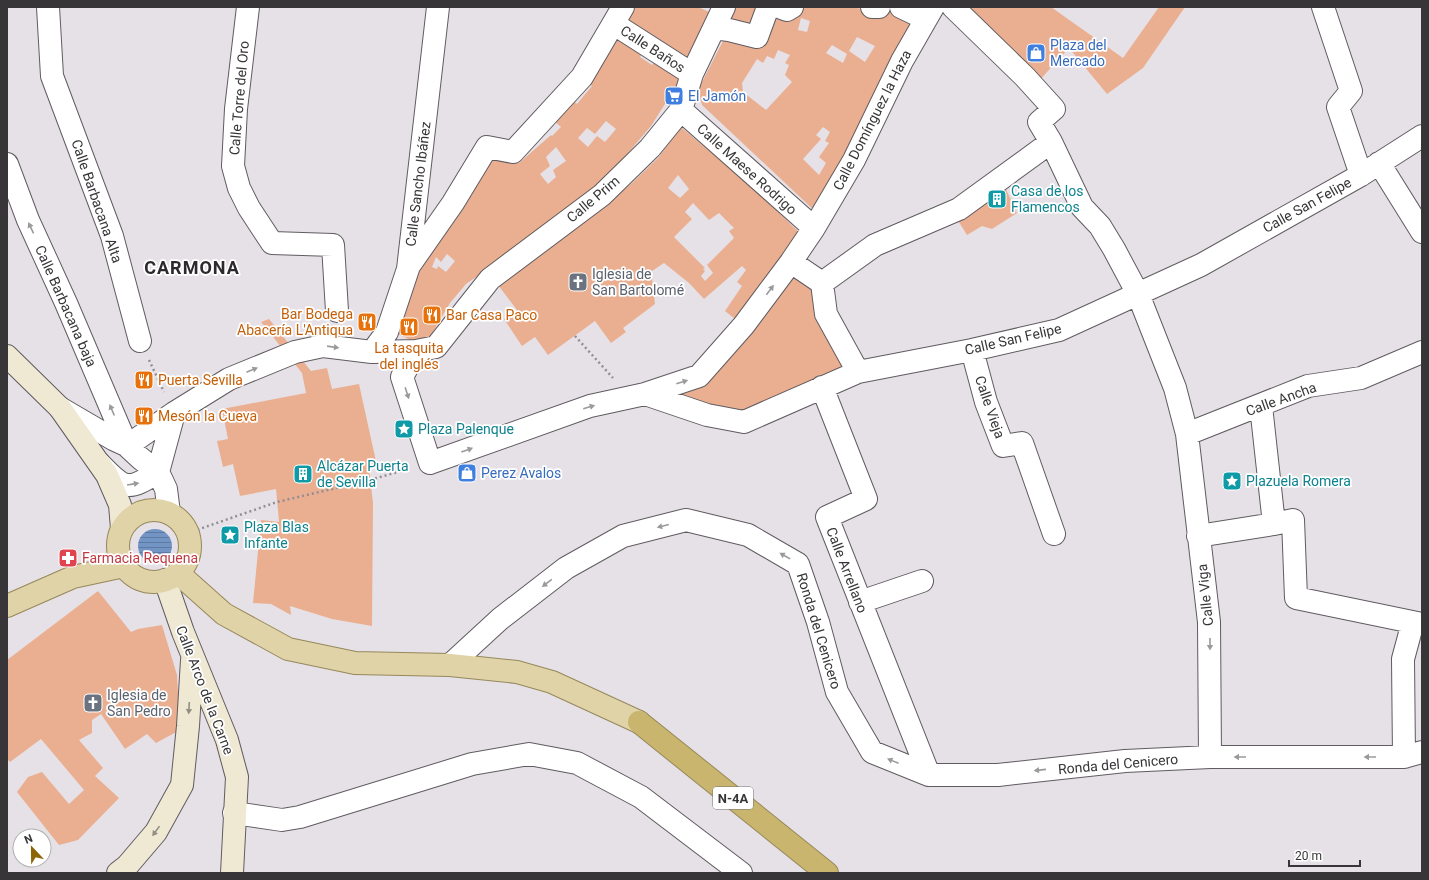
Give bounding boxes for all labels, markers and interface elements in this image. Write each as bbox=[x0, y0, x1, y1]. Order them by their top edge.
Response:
street label: Calle Baños bbox=[618, 22, 688, 76]
place label: Plaza del Mercado bbox=[1050, 37, 1107, 69]
street label: Calle Torre del Oro bbox=[226, 40, 252, 156]
shop icon: Plaza del Mercado bbox=[1025, 42, 1047, 64]
street label: Calle Domínguez la Haza bbox=[830, 47, 914, 193]
supermarket icon: El Jamón bbox=[663, 85, 685, 107]
place label: El Jamón bbox=[688, 88, 746, 104]
street label: Calle Sancho Ibáñez bbox=[402, 120, 434, 247]
street label: Calle Maese Rodrigo bbox=[694, 120, 800, 218]
street label: Calle Barbacana Alta bbox=[68, 137, 126, 265]
street label: Calle Prim bbox=[563, 172, 623, 226]
street label: Calle San Felipe bbox=[1260, 174, 1354, 236]
place label: Casa de los Flamencos bbox=[1011, 183, 1083, 215]
building icon: Casa de los Flamencos bbox=[986, 188, 1008, 210]
one-way arrow bbox=[28, 222, 34, 233]
street label: Calle Barbacana baja bbox=[32, 243, 100, 369]
district label: CARMONA bbox=[144, 257, 240, 278]
place label: Iglesia de San Bartolomé bbox=[592, 266, 684, 298]
church icon: Iglesia de San Bartolomé bbox=[567, 271, 589, 293]
one-way arrow bbox=[766, 284, 774, 295]
restaurant icon: Bar Casa Paco bbox=[421, 304, 443, 326]
place label: Bar Bodega Abacería L'Antiqua bbox=[237, 306, 353, 338]
place label: Bar Casa Paco bbox=[446, 307, 537, 323]
restaurant icon: Bar Bodega Abacería L'Antiqua bbox=[356, 311, 378, 333]
restaurant icon: La tasquita del inglés bbox=[398, 316, 420, 338]
street label: Calle San Felipe bbox=[963, 320, 1063, 358]
place label: La tasquita del inglés bbox=[374, 340, 444, 372]
one-way arrow bbox=[327, 344, 339, 350]
one-way arrow bbox=[246, 366, 258, 373]
restaurant icon: Puerta Sevilla bbox=[133, 369, 155, 391]
place label: Puerta Sevilla bbox=[158, 372, 243, 388]
street label: Calle Vieja bbox=[972, 374, 1008, 440]
one-way arrow bbox=[676, 379, 688, 385]
street label: Calle Ancha bbox=[1244, 379, 1318, 419]
one-way arrow bbox=[404, 388, 410, 400]
one-way arrow bbox=[584, 404, 596, 410]
one-way arrow bbox=[109, 405, 115, 416]
restaurant icon: Mesón la Cueva bbox=[133, 405, 155, 427]
place label: Mesón la Cueva bbox=[158, 408, 257, 424]
place icon: Plaza Palenque bbox=[393, 418, 415, 440]
place label: Plaza Palenque bbox=[418, 421, 514, 437]
one-way arrow bbox=[461, 447, 473, 453]
place label: Alcázar Puerta de Sevilla bbox=[317, 458, 409, 490]
shop icon: Perez Avalos bbox=[456, 462, 478, 484]
building icon: Alcázar Puerta de Sevilla bbox=[292, 463, 314, 485]
place label: Perez Avalos bbox=[481, 465, 561, 481]
place icon: Plazuela Romera bbox=[1221, 470, 1243, 492]
place label: Plazuela Romera bbox=[1246, 473, 1351, 489]
one-way arrow bbox=[127, 481, 139, 487]
place label: Plaza Blas Infante bbox=[244, 519, 309, 551]
one-way arrow bbox=[656, 523, 668, 529]
place icon: Plaza Blas Infante bbox=[219, 524, 241, 546]
street label: Calle Arrellano bbox=[823, 525, 871, 615]
pharmacy icon: Farmacia Requena bbox=[57, 547, 79, 569]
place label: Farmacia Requena bbox=[82, 550, 198, 566]
one-way arrow bbox=[779, 552, 790, 559]
street label: Calle Viga bbox=[1194, 563, 1216, 627]
street label: Ronda del Cenicero bbox=[794, 571, 844, 691]
one-way arrow bbox=[542, 579, 553, 587]
street label: Calle Arco de la Carne bbox=[173, 623, 237, 757]
one-way arrow bbox=[1207, 638, 1213, 651]
place label: Iglesia de San Pedro bbox=[107, 687, 171, 719]
church icon: Iglesia de San Pedro bbox=[82, 692, 104, 714]
one-way arrow bbox=[186, 702, 193, 714]
street label: Ronda del Cenicero bbox=[1057, 751, 1179, 777]
one-way arrow bbox=[1233, 754, 1246, 760]
one-way arrow bbox=[1363, 754, 1376, 760]
one-way arrow bbox=[886, 757, 898, 763]
one-way arrow bbox=[1034, 767, 1046, 774]
road number: N-4A bbox=[713, 787, 753, 809]
one-way arrow bbox=[152, 825, 160, 836]
north arrow bbox=[12, 828, 52, 868]
text: N bbox=[22, 832, 35, 847]
scale bar bbox=[1289, 842, 1360, 868]
text: 20 m bbox=[1295, 849, 1322, 863]

